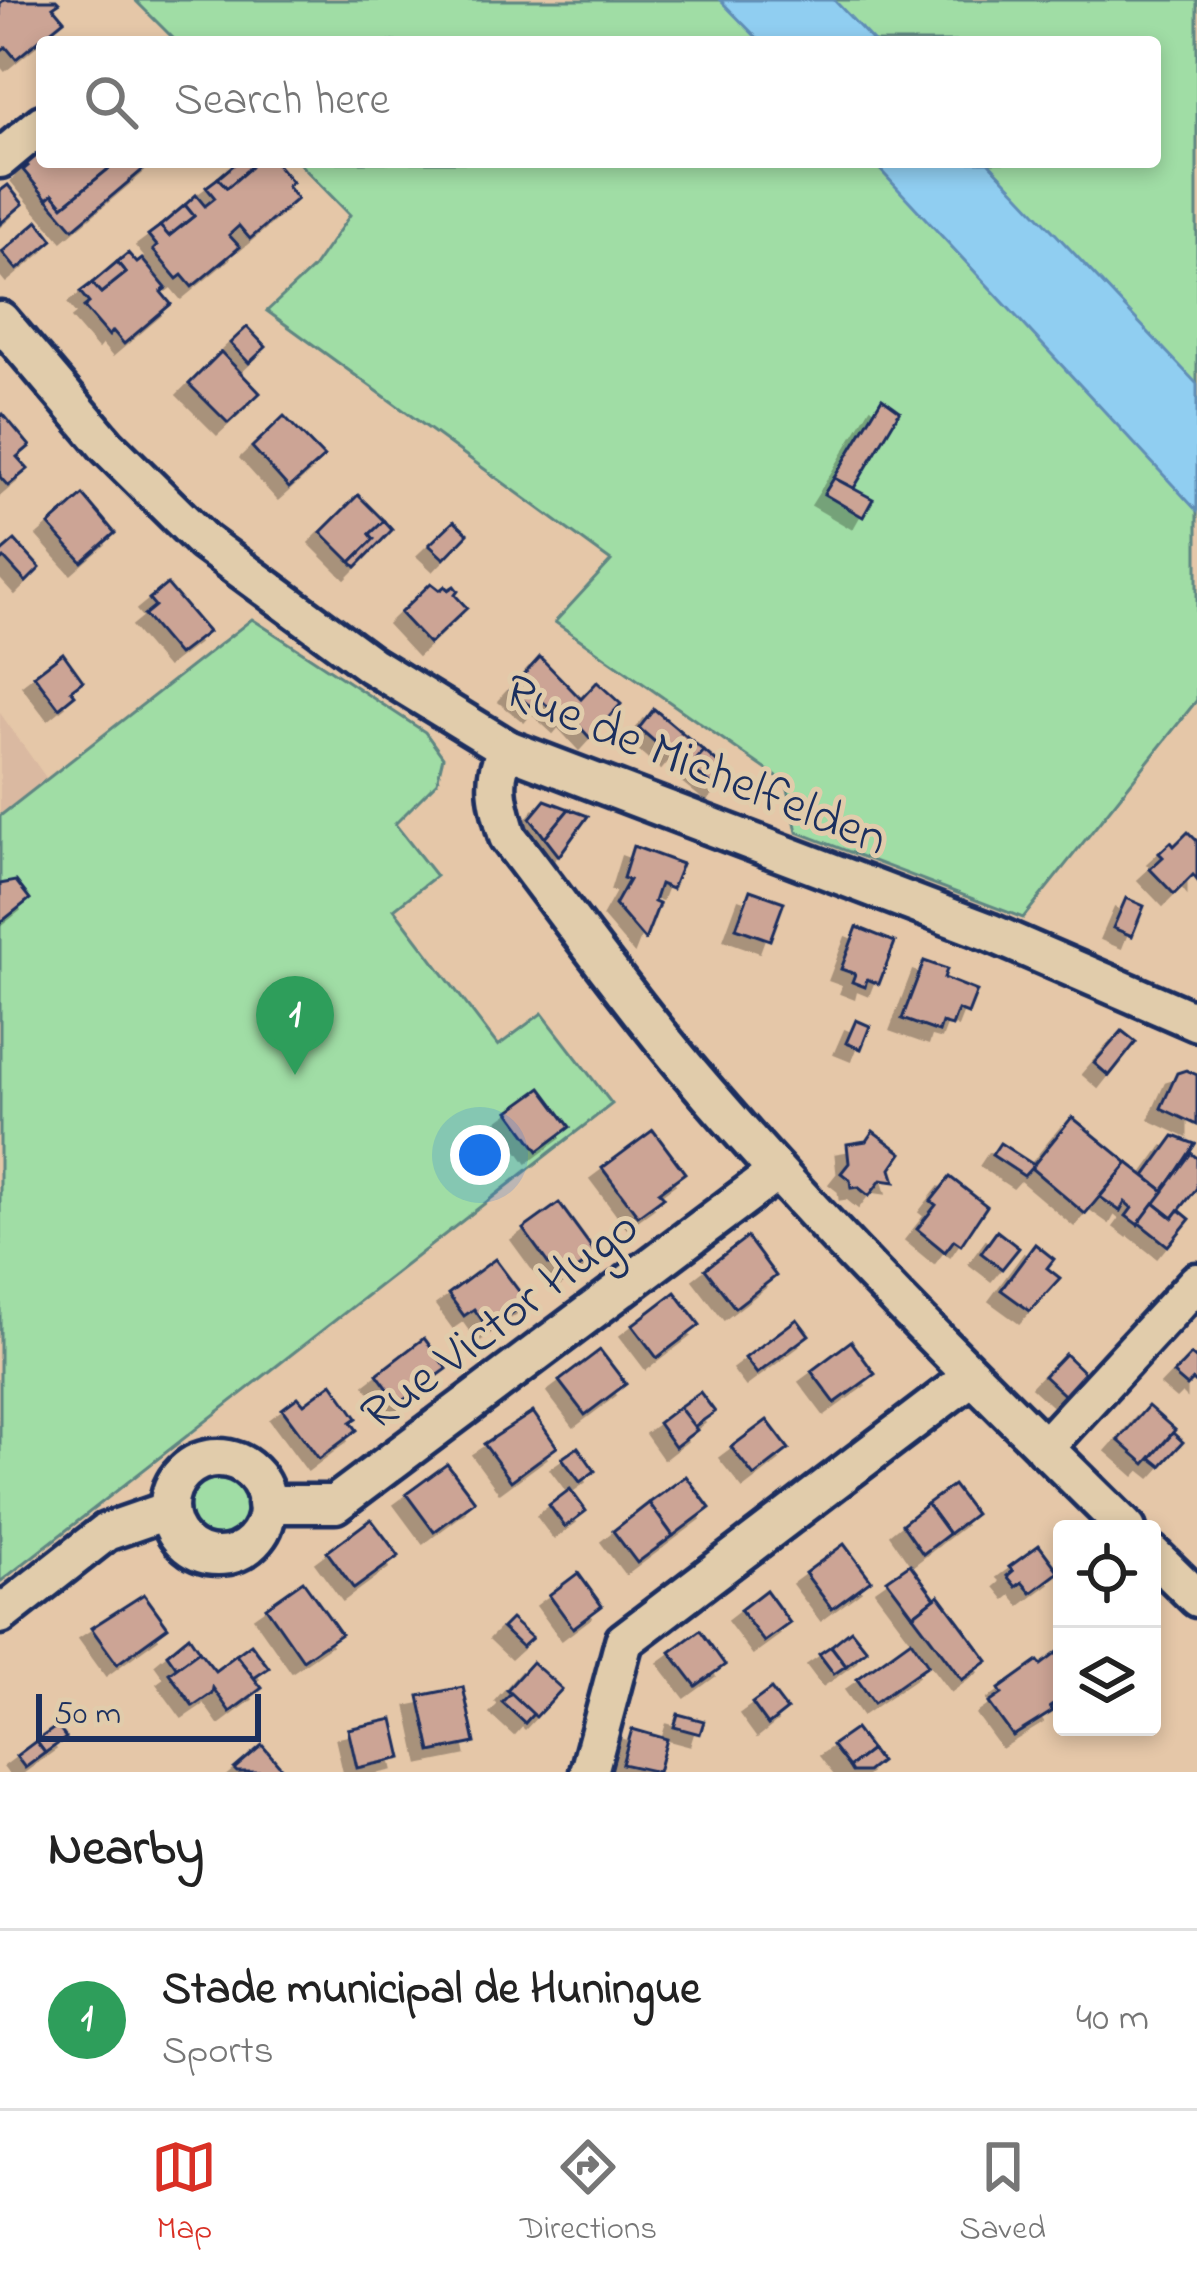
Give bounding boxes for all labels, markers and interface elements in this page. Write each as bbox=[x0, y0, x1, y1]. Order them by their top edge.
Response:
search box bbox=[36, 36, 1161, 168]
icon: search bbox=[78, 69, 144, 135]
text: Search here bbox=[174, 69, 390, 135]
street label: Rue de Michelfelden bbox=[492, 656, 898, 878]
pin: 1 bbox=[256, 976, 334, 1075]
your location bbox=[450, 1125, 510, 1185]
street label: Rue Victor Hugo bbox=[346, 1193, 656, 1452]
map controls bbox=[1053, 1520, 1161, 1736]
button: locate bbox=[1053, 1520, 1161, 1628]
button: layers bbox=[1053, 1628, 1161, 1736]
scale bar bbox=[36, 1688, 261, 1741]
text: 50 m bbox=[54, 1691, 121, 1739]
text: Nearby bbox=[48, 1813, 204, 1888]
text: Stade municipal de Huningue bbox=[162, 1958, 700, 2024]
text: 1 bbox=[81, 1991, 93, 2048]
text: 40 m bbox=[1076, 1991, 1149, 2048]
text: Sports bbox=[162, 2024, 274, 2081]
tab: Map bbox=[151, 2134, 217, 2254]
tab: Directions bbox=[520, 2134, 657, 2254]
tab: Saved bbox=[960, 2134, 1046, 2254]

